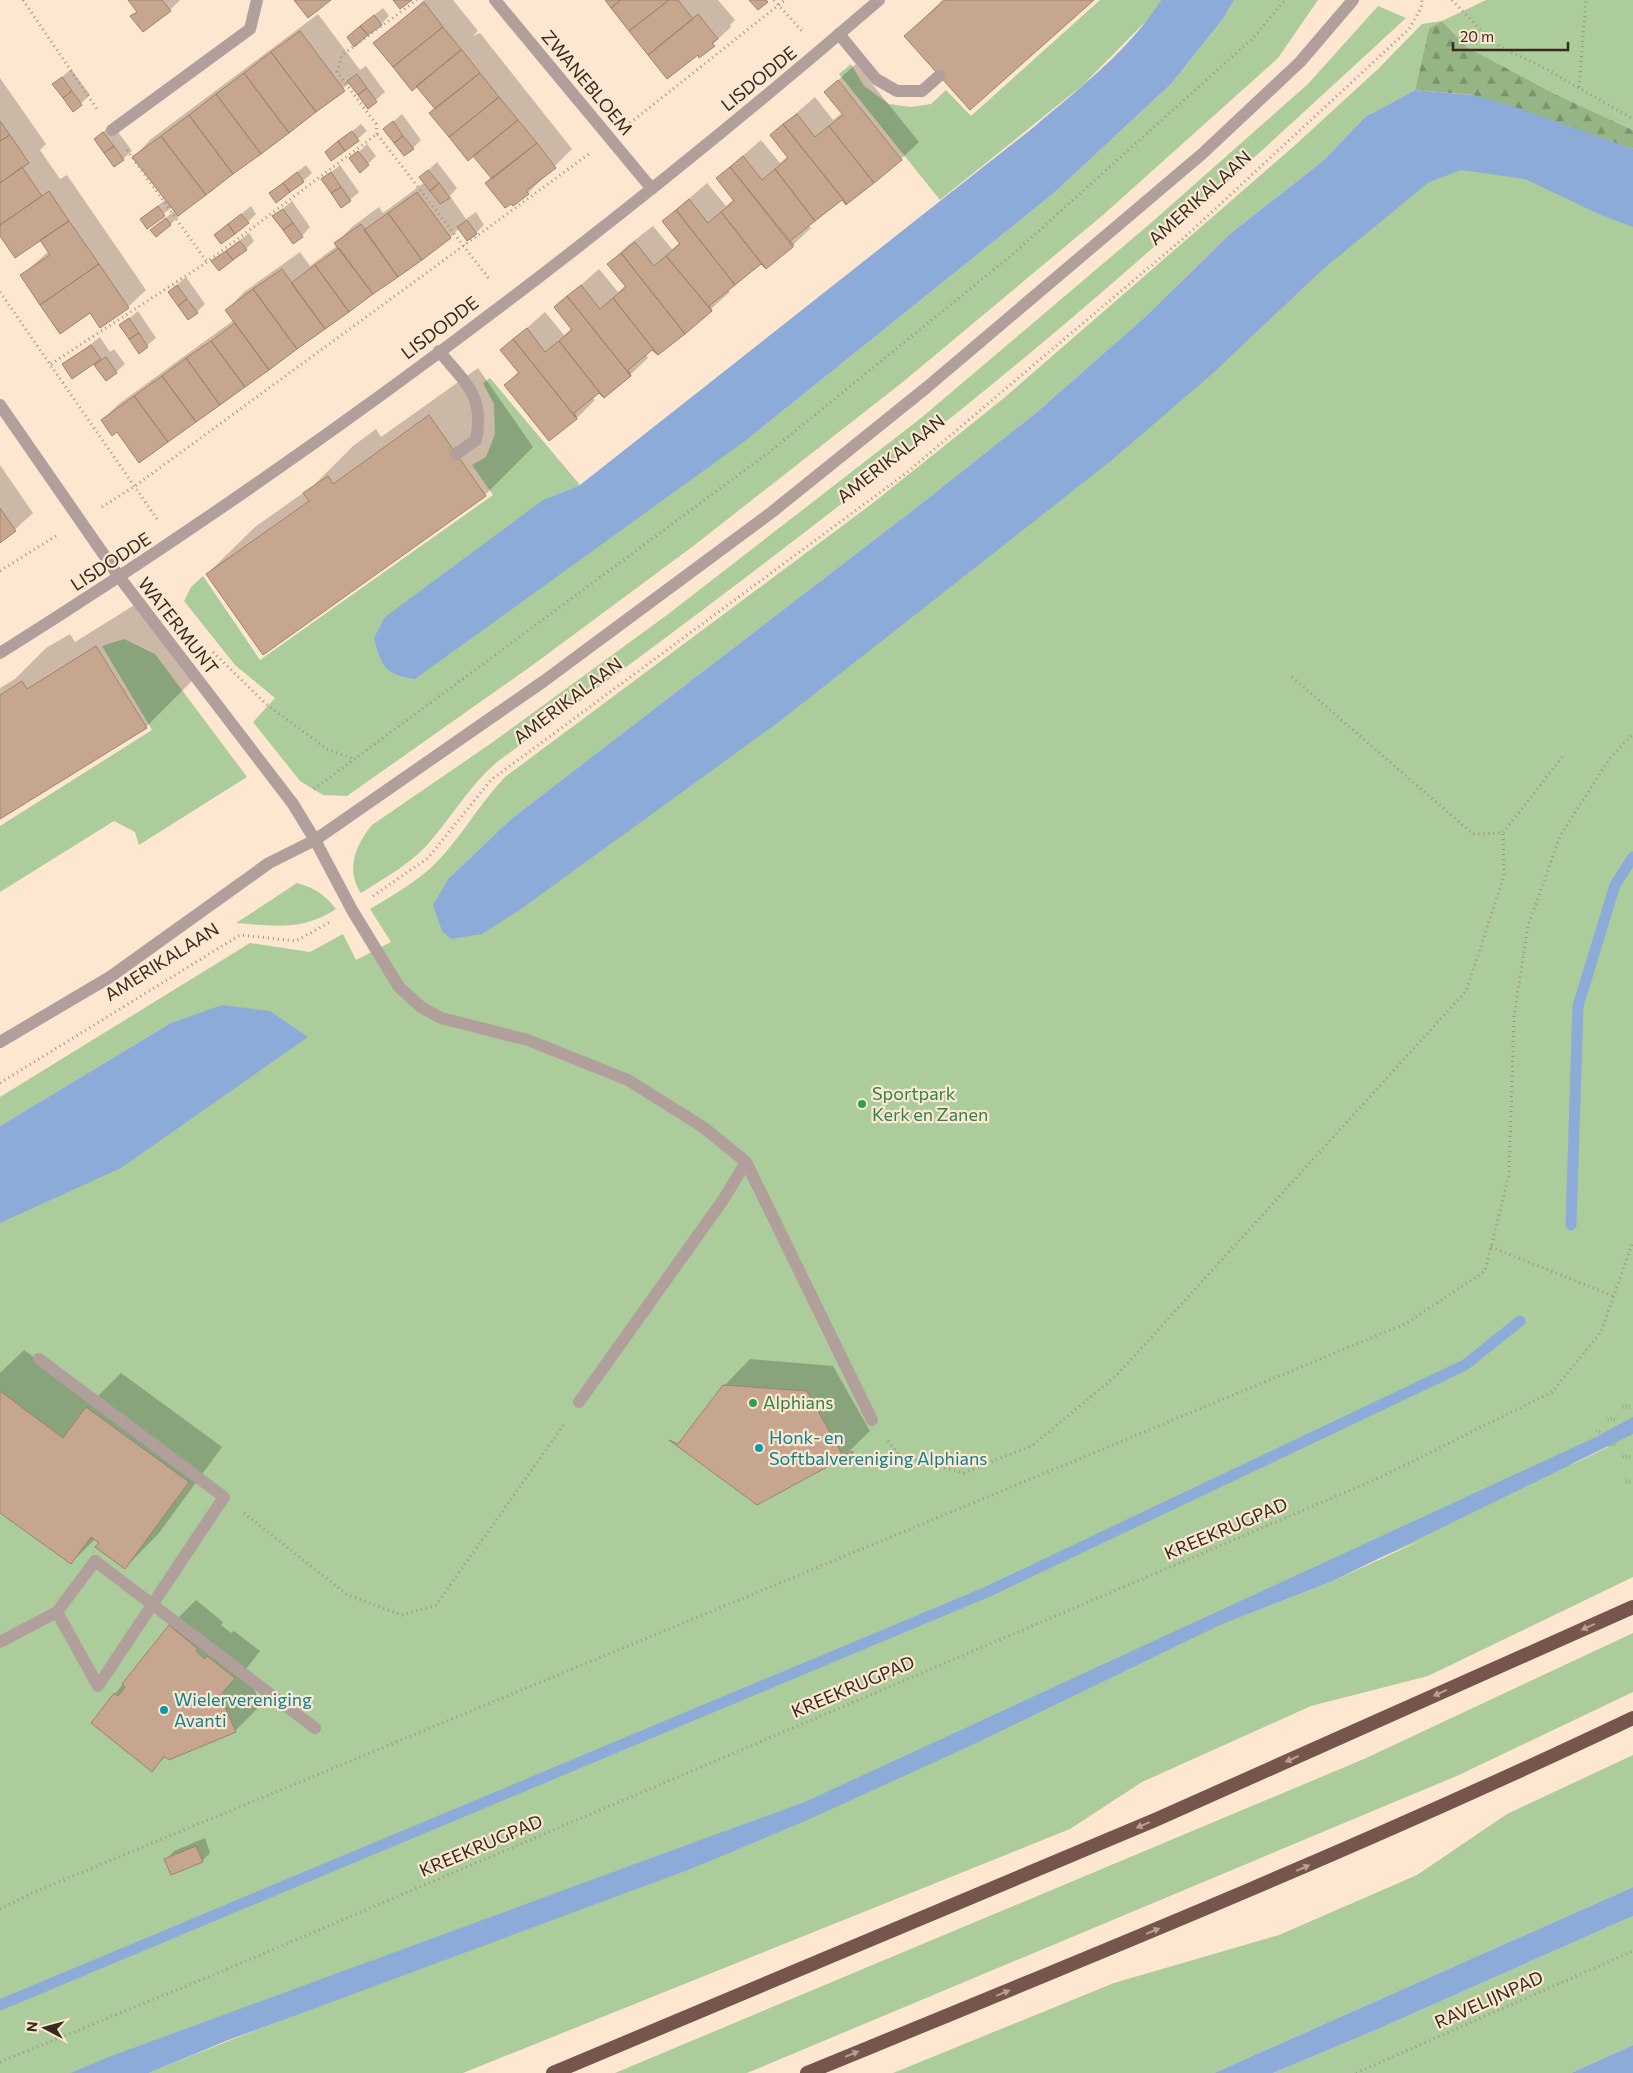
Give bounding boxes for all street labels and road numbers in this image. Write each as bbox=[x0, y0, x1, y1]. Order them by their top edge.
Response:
street label: ZWANEBLOEM bbox=[538, 25, 638, 139]
street label: LISDODDE bbox=[716, 41, 801, 115]
street label: AMERIKALAAN bbox=[1143, 145, 1255, 249]
street label: LISDODDE bbox=[396, 291, 482, 363]
street label: AMERIKALAAN bbox=[832, 409, 949, 507]
street label: LISDODDE bbox=[66, 527, 155, 595]
street label: WATERMUNT bbox=[134, 572, 224, 678]
street label: AMERIKALAAN bbox=[509, 652, 626, 748]
street label: AMERIKALAAN bbox=[100, 917, 223, 1005]
street label: KREEKRUGPAD bbox=[1161, 1492, 1291, 1564]
street label: KREEKRUGPAD bbox=[788, 1650, 918, 1722]
street label: KREEKRUGPAD bbox=[416, 1809, 546, 1881]
street label: RAVELIJNPAD bbox=[1431, 1965, 1546, 2033]

